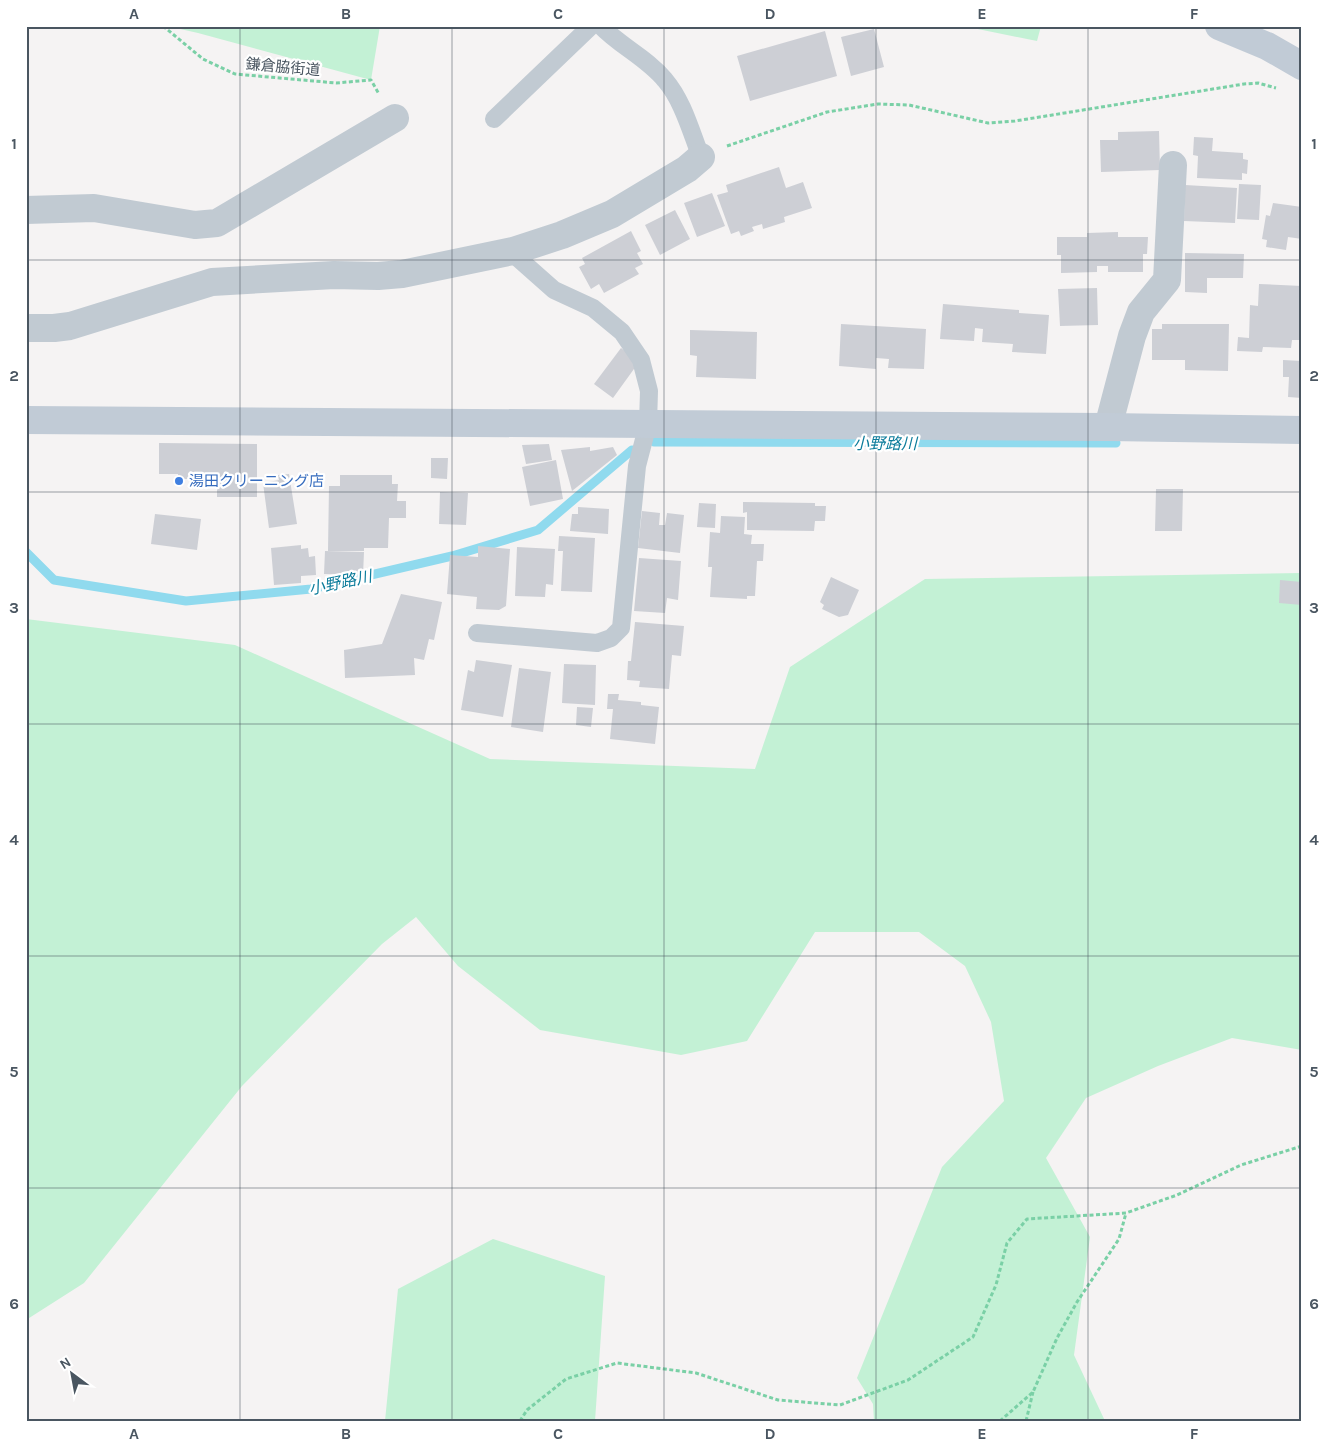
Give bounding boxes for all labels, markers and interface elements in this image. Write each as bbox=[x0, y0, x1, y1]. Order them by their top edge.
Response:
text: A bbox=[129, 4, 139, 23]
text: B bbox=[341, 4, 351, 23]
text: C bbox=[553, 4, 563, 23]
text: D bbox=[765, 4, 776, 23]
text: E bbox=[977, 4, 987, 23]
text: F bbox=[1190, 4, 1199, 23]
street label: 鎌倉脇街道 bbox=[245, 55, 321, 79]
text: 1 bbox=[11, 134, 17, 153]
text: 1 bbox=[1311, 134, 1317, 153]
text: 2 bbox=[9, 366, 19, 385]
text: 2 bbox=[1309, 366, 1319, 385]
water label: 小野路川 bbox=[853, 434, 919, 453]
place label: 湯田クリーニング店 bbox=[189, 472, 324, 490]
marker: 湯田クリーニング店 bbox=[173, 475, 185, 487]
water label: 小野路川 bbox=[307, 566, 375, 598]
text: 3 bbox=[9, 598, 19, 617]
text: 3 bbox=[1309, 598, 1319, 617]
text: 4 bbox=[9, 830, 19, 849]
text: 4 bbox=[1309, 830, 1319, 849]
text: 5 bbox=[9, 1062, 19, 1081]
text: 5 bbox=[1309, 1062, 1319, 1081]
text: 6 bbox=[9, 1294, 19, 1313]
text: 6 bbox=[1309, 1294, 1319, 1313]
north arrow bbox=[48, 1350, 98, 1400]
text: N bbox=[57, 1354, 74, 1373]
text: A bbox=[129, 1424, 139, 1443]
text: B bbox=[341, 1424, 351, 1443]
text: C bbox=[553, 1424, 563, 1443]
text: D bbox=[765, 1424, 776, 1443]
text: E bbox=[977, 1424, 987, 1443]
text: F bbox=[1190, 1424, 1199, 1443]

